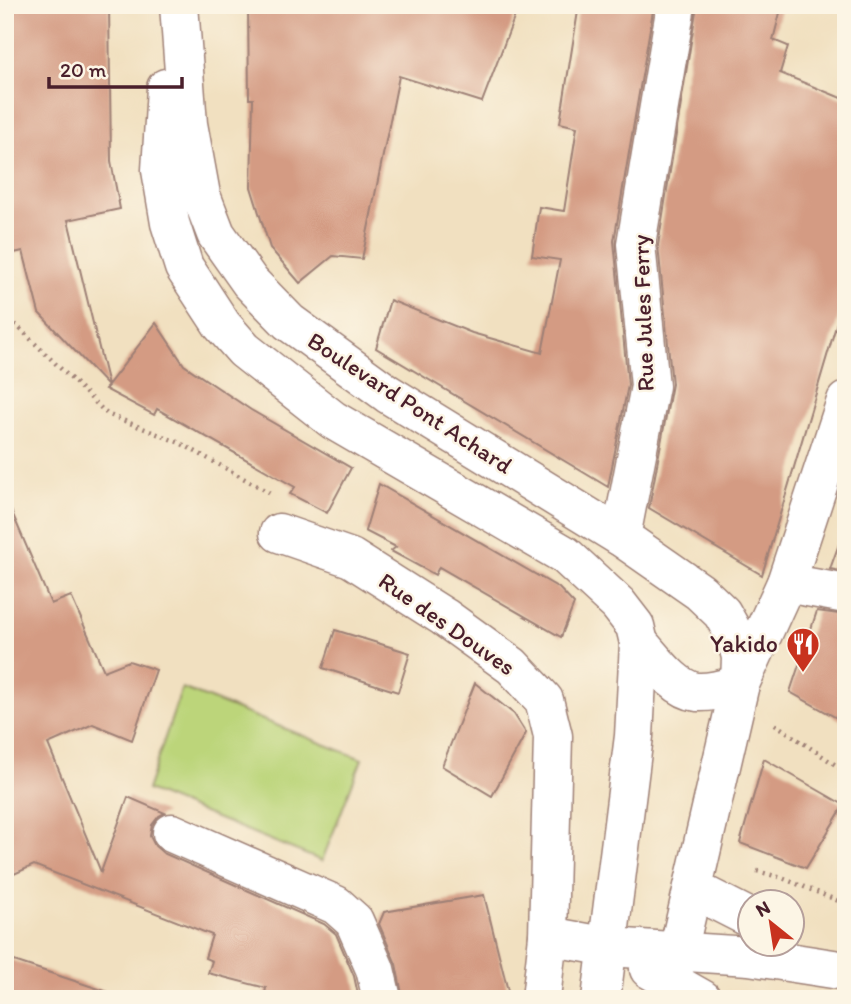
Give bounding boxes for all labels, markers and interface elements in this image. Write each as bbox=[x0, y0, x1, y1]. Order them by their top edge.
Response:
scale bar bbox=[49, 46, 182, 90]
text: 20 m bbox=[60, 57, 107, 82]
street label: Rue Jules Ferry bbox=[625, 234, 660, 392]
street label: Boulevard Pont Achard bbox=[302, 326, 518, 480]
street label: Rue des Douves bbox=[373, 566, 521, 681]
restaurant icon: Yakido bbox=[784, 625, 822, 674]
place label: Yakido bbox=[710, 629, 778, 658]
north arrow bbox=[736, 888, 806, 958]
text: N bbox=[751, 896, 774, 922]

